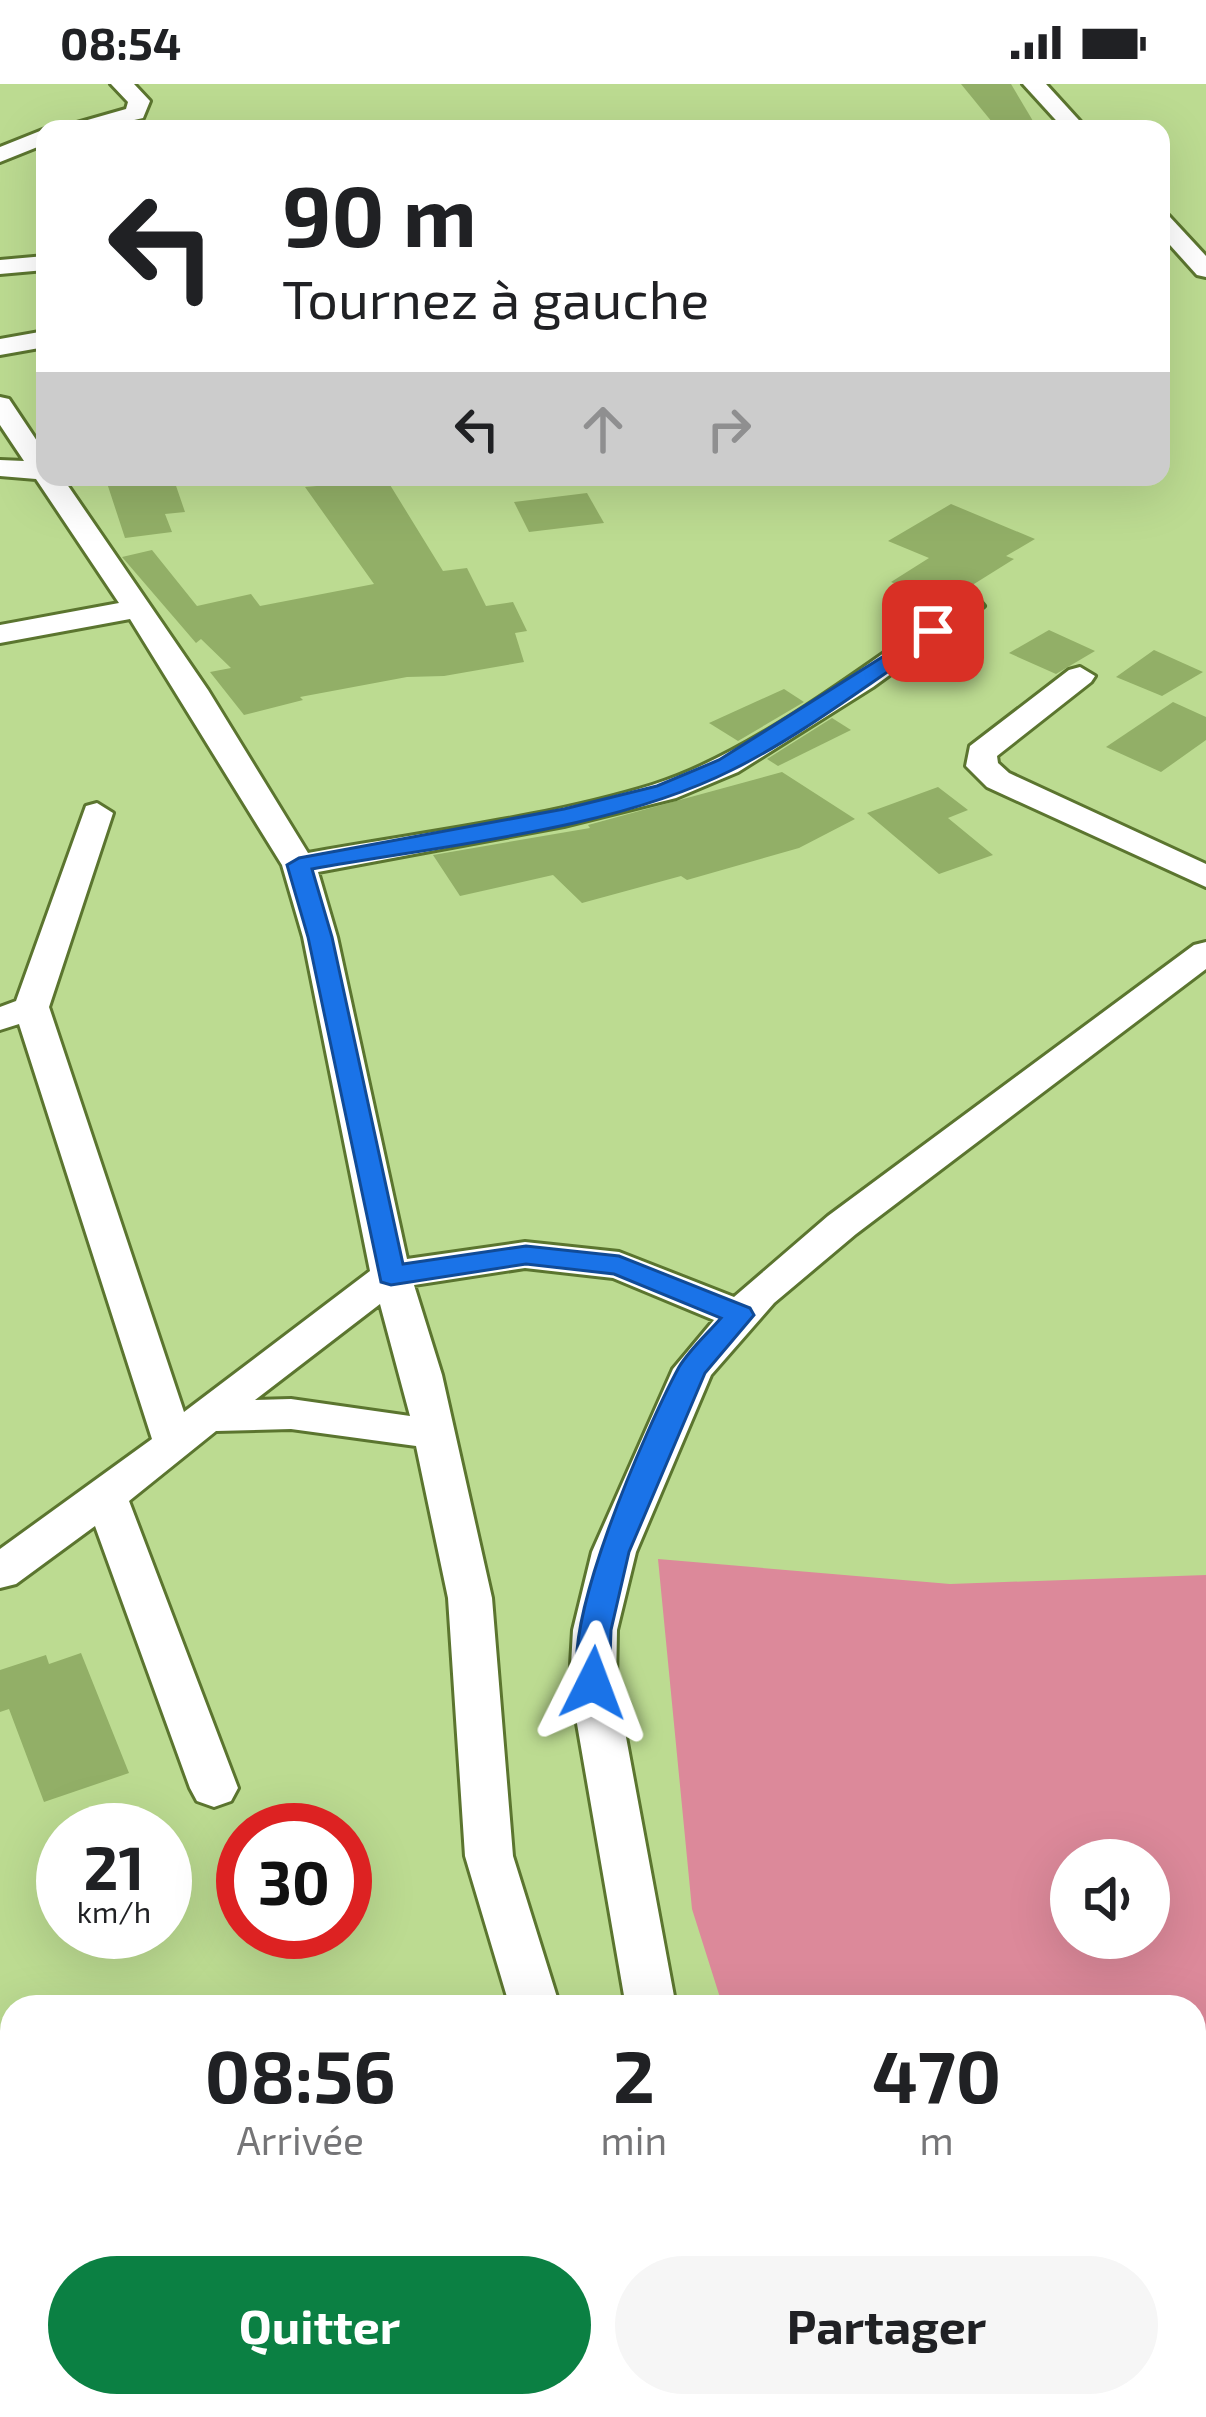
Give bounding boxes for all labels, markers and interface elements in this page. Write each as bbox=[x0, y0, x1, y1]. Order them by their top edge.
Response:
text: 08:54 bbox=[60, 15, 182, 69]
text: 90 m bbox=[282, 163, 477, 264]
icon: left bbox=[84, 168, 240, 324]
text: Tournez à gauche bbox=[282, 265, 709, 330]
icon: left bbox=[444, 396, 510, 462]
icon: ahead bbox=[570, 396, 636, 462]
icon: right bbox=[696, 396, 762, 462]
pin bbox=[882, 580, 984, 682]
icon: arrive bbox=[900, 598, 966, 664]
position arrow bbox=[530, 1620, 656, 1746]
speed limit sign: 30 bbox=[216, 1803, 372, 1959]
text: 21 bbox=[84, 1830, 144, 1902]
map controls bbox=[1050, 1839, 1170, 1959]
button: sound bbox=[1050, 1839, 1170, 1959]
text: km/h bbox=[77, 1893, 151, 1929]
text: 08:56 bbox=[205, 2031, 396, 2117]
text: 2 bbox=[613, 2031, 655, 2117]
text: 470 bbox=[872, 2031, 1001, 2117]
text: Arrivée bbox=[237, 2116, 364, 2163]
text: min bbox=[601, 2116, 667, 2163]
text: m bbox=[919, 2116, 954, 2163]
button: Quitter bbox=[48, 2256, 591, 2394]
button: Partager bbox=[615, 2256, 1158, 2394]

